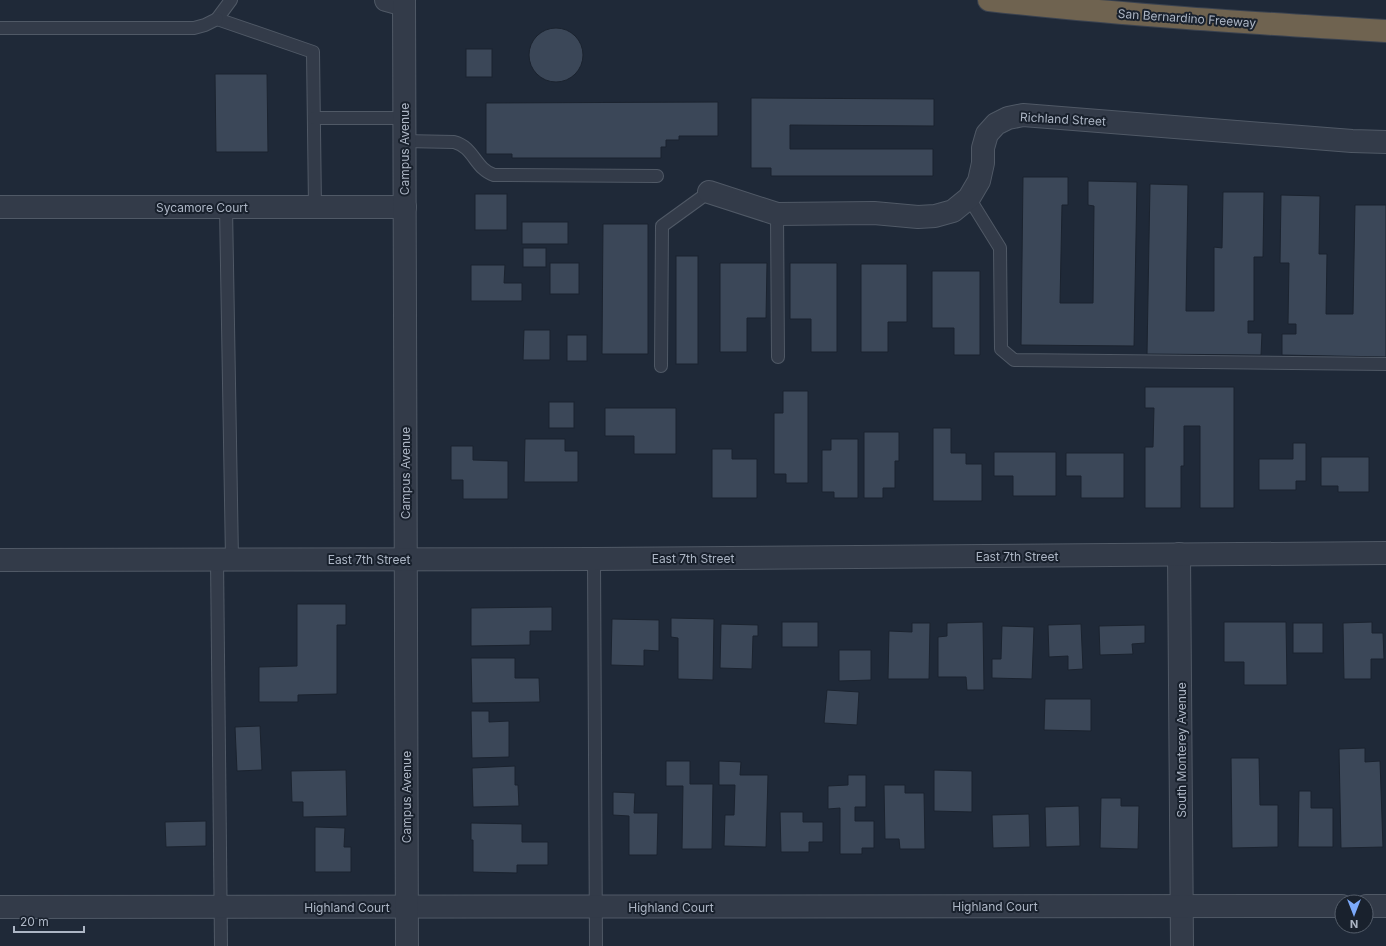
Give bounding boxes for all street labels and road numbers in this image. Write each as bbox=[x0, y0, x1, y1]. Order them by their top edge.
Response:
street label: San Bernardino Freeway bbox=[1117, 6, 1257, 30]
street label: Campus Avenue bbox=[397, 103, 412, 195]
street label: Richland Street bbox=[1020, 109, 1106, 129]
street label: Sycamore Court bbox=[156, 200, 248, 215]
street label: Campus Avenue bbox=[398, 427, 413, 519]
street label: East 7th Street bbox=[976, 549, 1058, 564]
street label: East 7th Street bbox=[652, 551, 734, 566]
street label: East 7th Street bbox=[328, 552, 410, 567]
street label: South Monterey Avenue bbox=[1174, 682, 1189, 818]
street label: Campus Avenue bbox=[399, 751, 414, 843]
street label: Highland Court bbox=[952, 899, 1038, 914]
street label: Highland Court bbox=[304, 900, 390, 915]
street label: Highland Court bbox=[628, 900, 714, 915]

